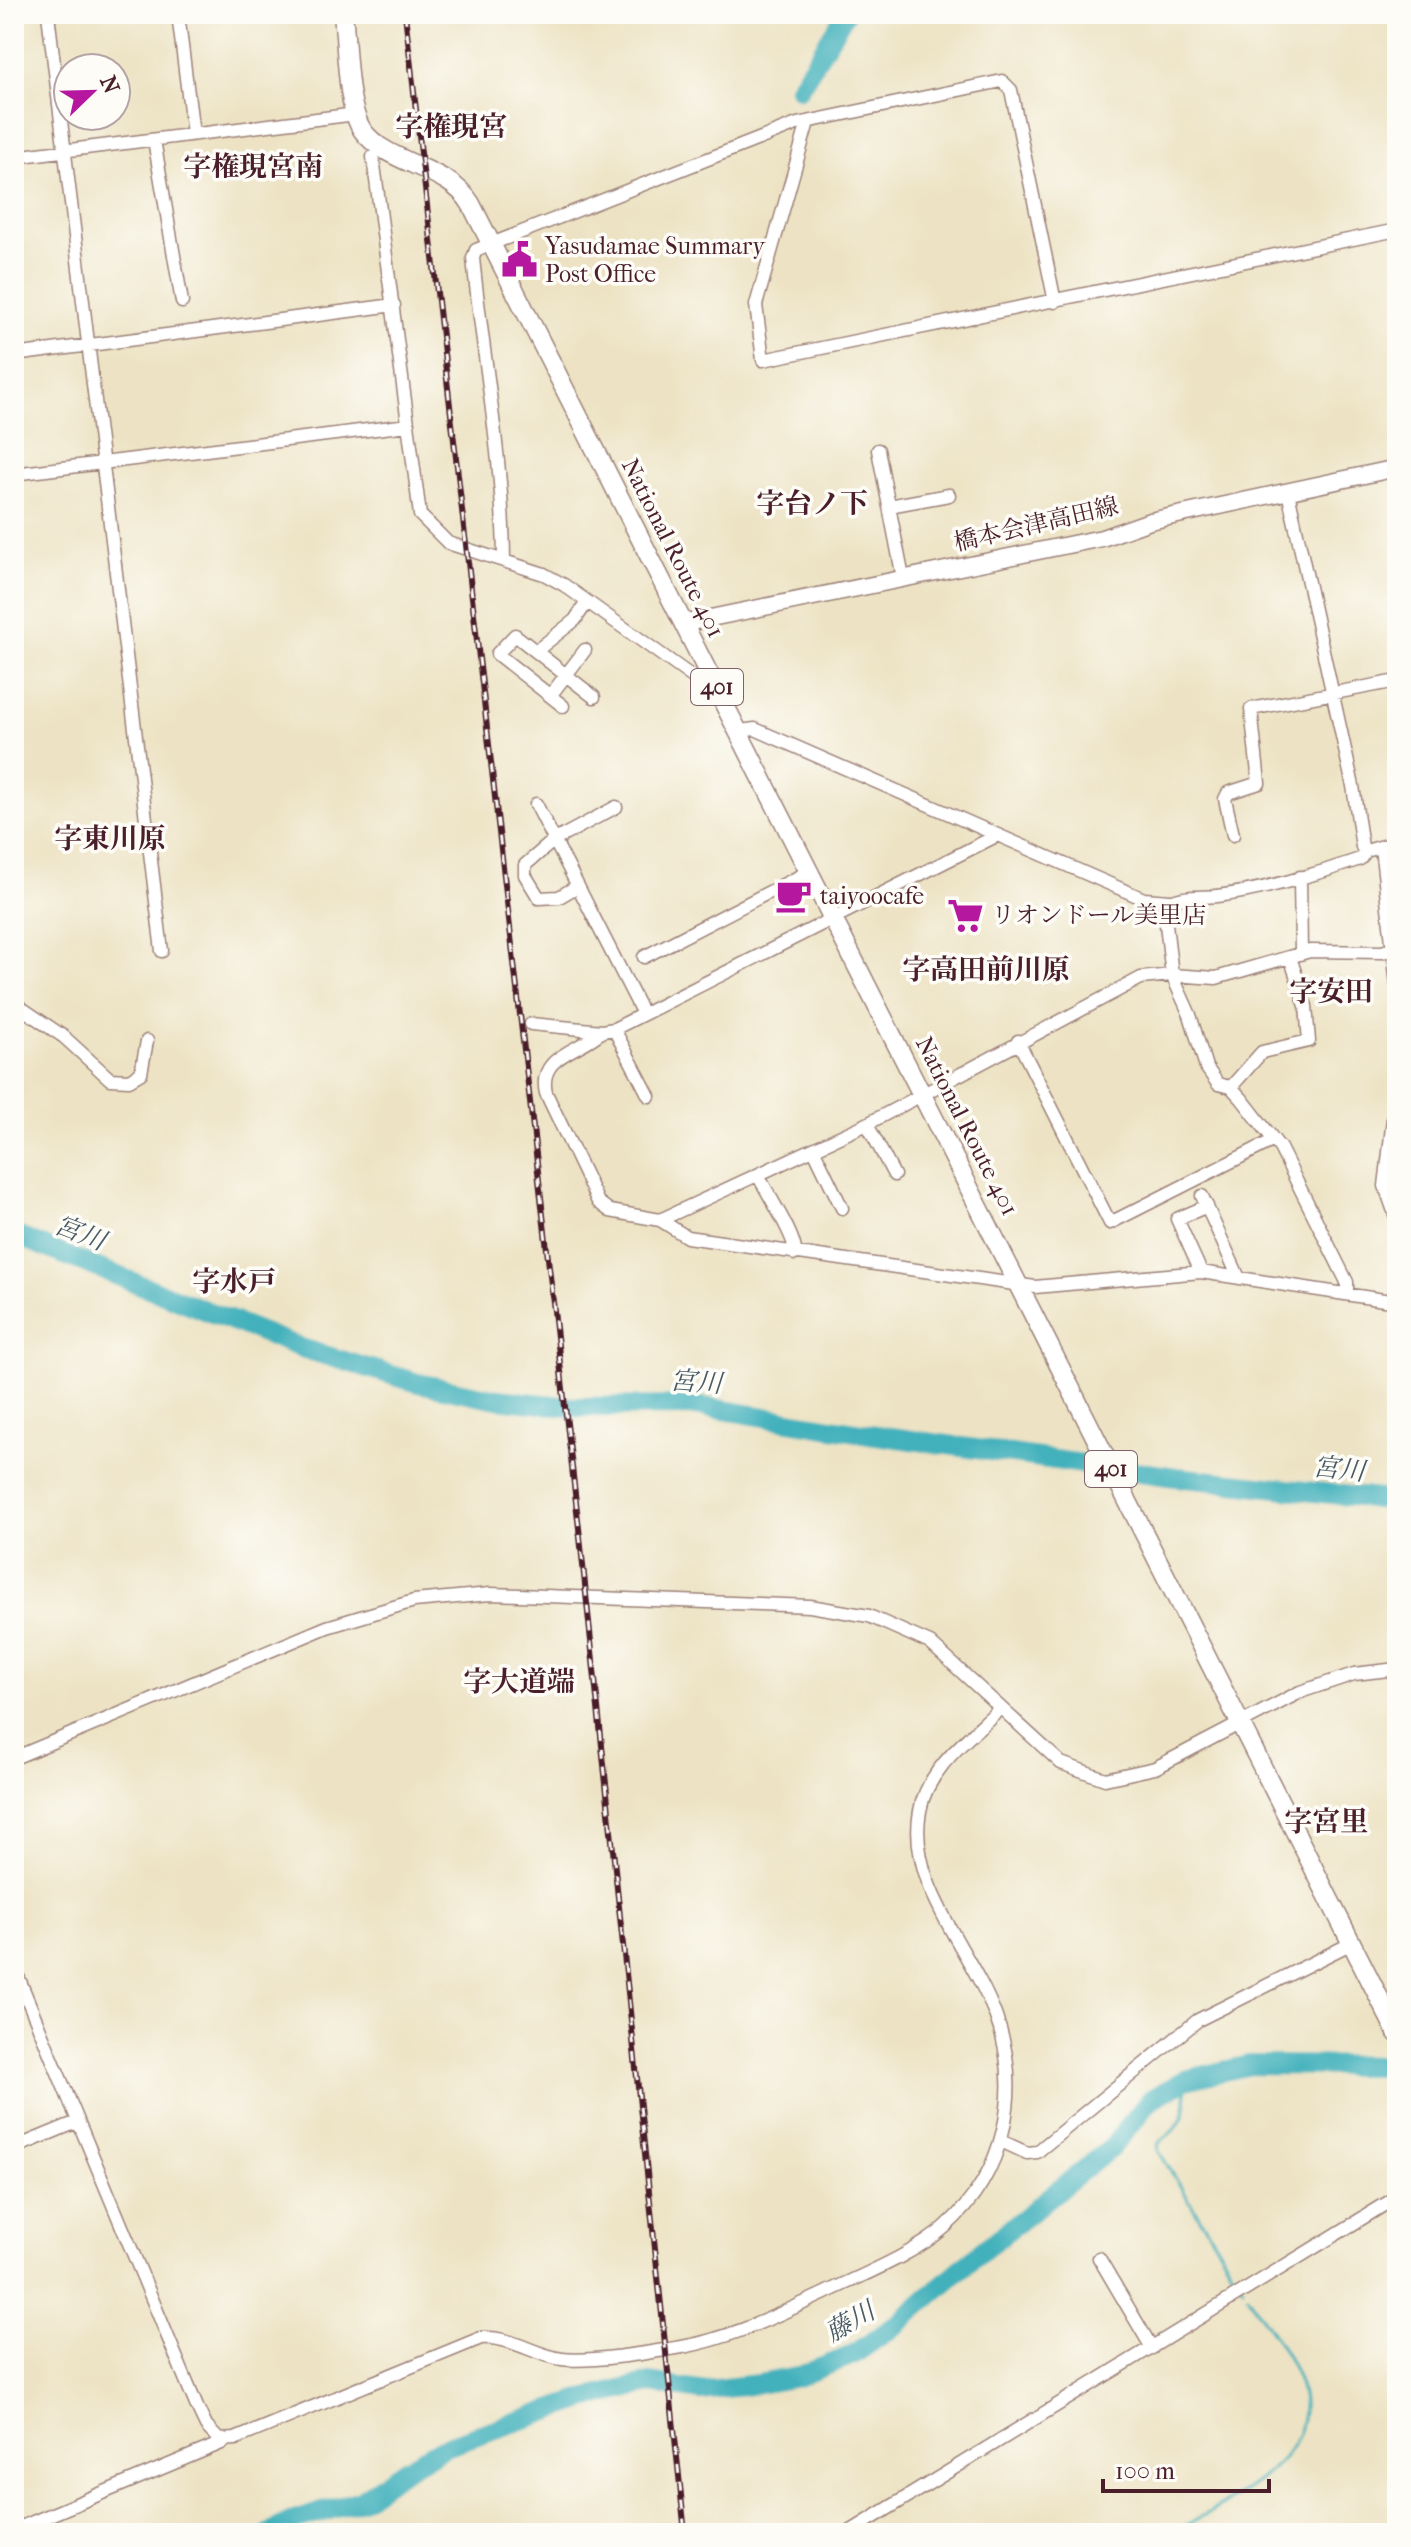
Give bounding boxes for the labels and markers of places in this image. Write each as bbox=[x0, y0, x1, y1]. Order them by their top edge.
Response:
place label: Yasudamae Summary Post Office bbox=[544, 232, 766, 288]
public building icon: Yasudamae Summary Post Office bbox=[500, 241, 538, 279]
cafe icon: taiyoocafe bbox=[775, 877, 813, 915]
place label: taiyoocafe bbox=[820, 882, 924, 910]
supermarket icon: リオンドール美里店 bbox=[946, 896, 984, 934]
place label: リオンドール美里店 bbox=[991, 901, 1206, 929]

